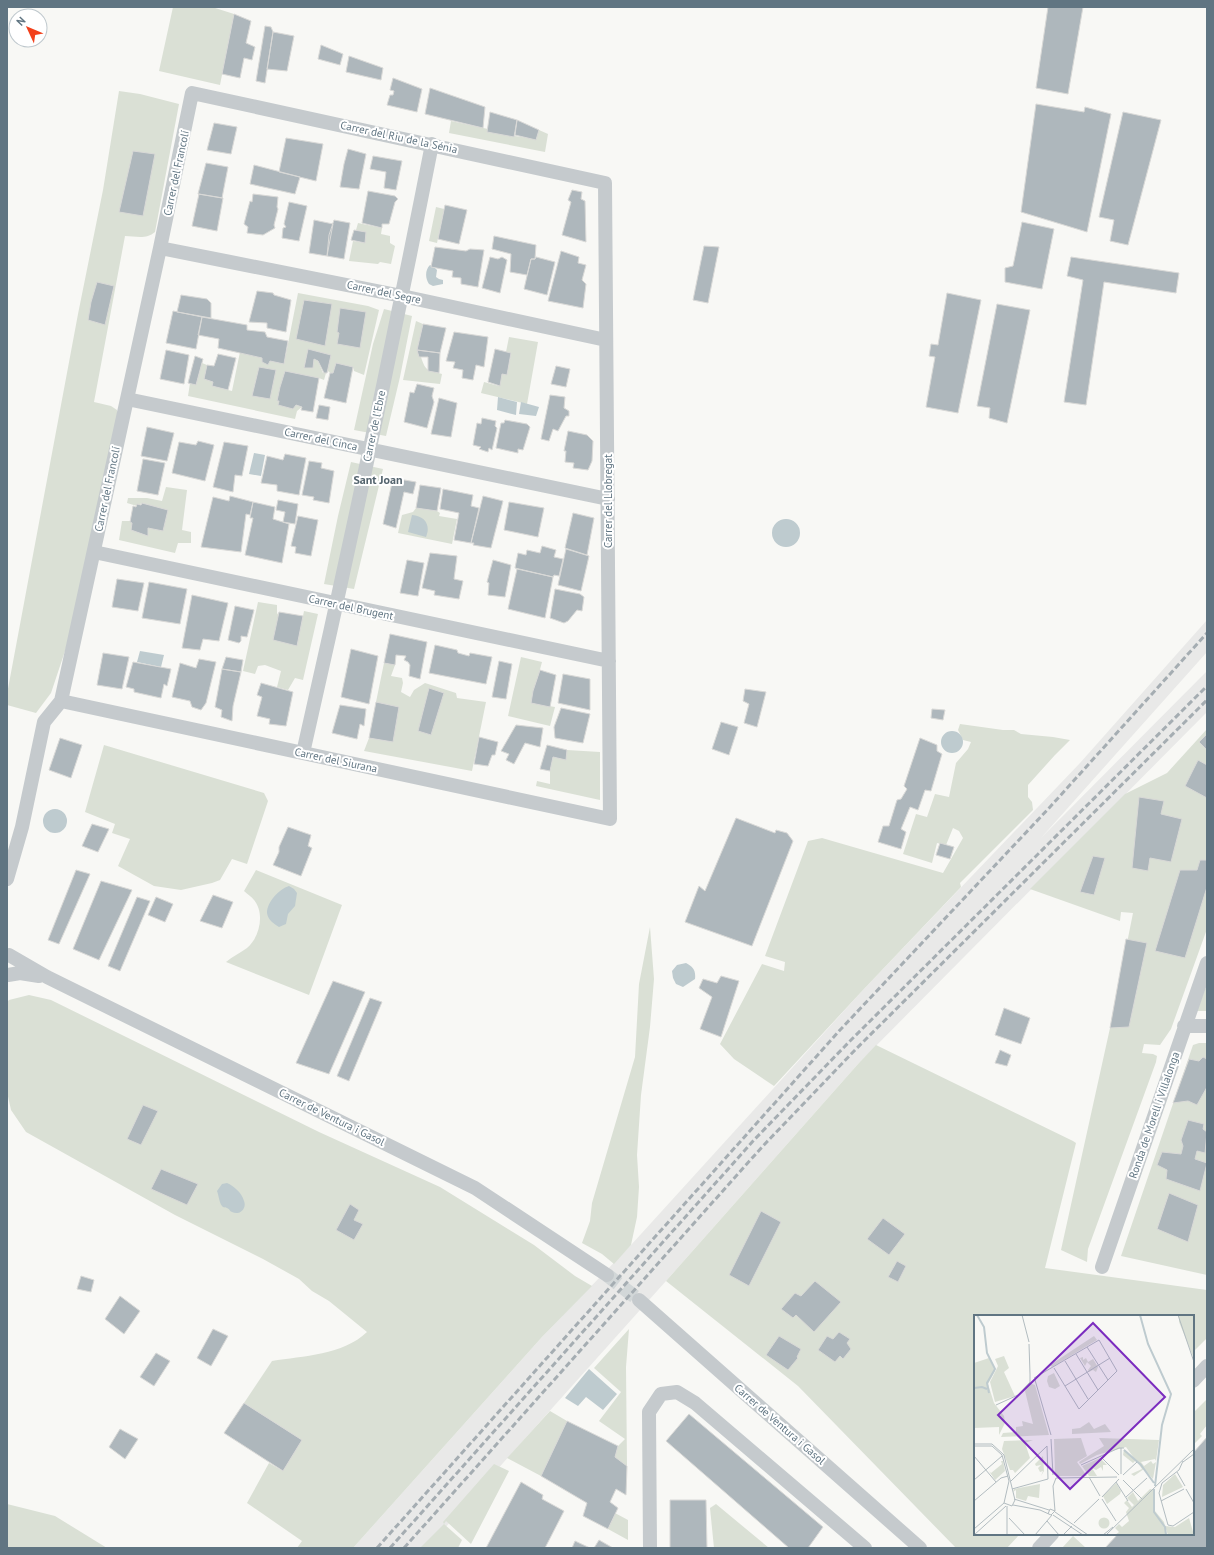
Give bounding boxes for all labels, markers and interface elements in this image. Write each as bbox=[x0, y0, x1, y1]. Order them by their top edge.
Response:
north arrow bbox=[8, 8, 48, 48]
text: N bbox=[13, 14, 28, 29]
street label: Carrer del Riu de la Sénia bbox=[339, 118, 459, 156]
street label: Carrer del Francolí bbox=[160, 129, 192, 217]
street label: Carrer del Segre bbox=[346, 277, 423, 307]
street label: Carrer de l'Ebre bbox=[360, 389, 388, 463]
street label: Carrer del Cinca bbox=[283, 424, 359, 454]
street label: Carrer del Francolí bbox=[91, 445, 123, 533]
street label: Carrer del Llobregat bbox=[601, 454, 615, 548]
district label: Sant Joan bbox=[353, 472, 403, 487]
street label: Carrer del Brugent bbox=[307, 591, 395, 623]
street label: Carrer del Siurana bbox=[293, 744, 379, 776]
street label: Ronda de Morell i Villalonga bbox=[1126, 1050, 1182, 1180]
street label: Carrer de Ventura i Gasol bbox=[277, 1085, 388, 1149]
inset map bbox=[974, 1315, 1194, 1535]
street label: Carrer de Ventura i Gasol bbox=[732, 1381, 829, 1468]

